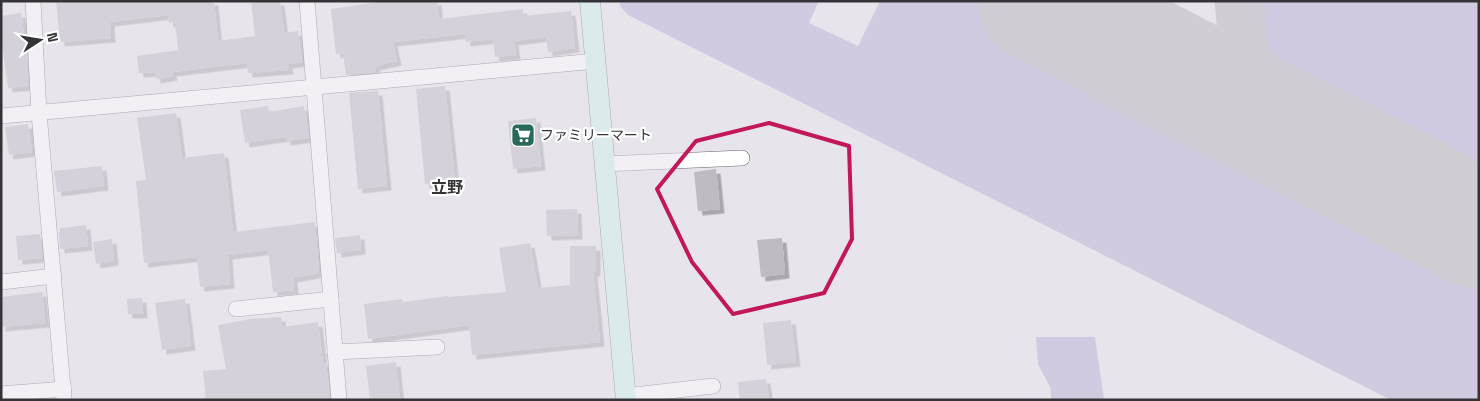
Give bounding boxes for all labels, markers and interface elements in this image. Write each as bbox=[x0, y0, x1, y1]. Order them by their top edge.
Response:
north arrow bbox=[15, 15, 65, 65]
text: N bbox=[43, 31, 62, 44]
supermarket icon: ファミリーマート bbox=[510, 122, 536, 148]
place label: ファミリーマート bbox=[540, 126, 652, 144]
district label: 立野 bbox=[431, 177, 463, 198]

